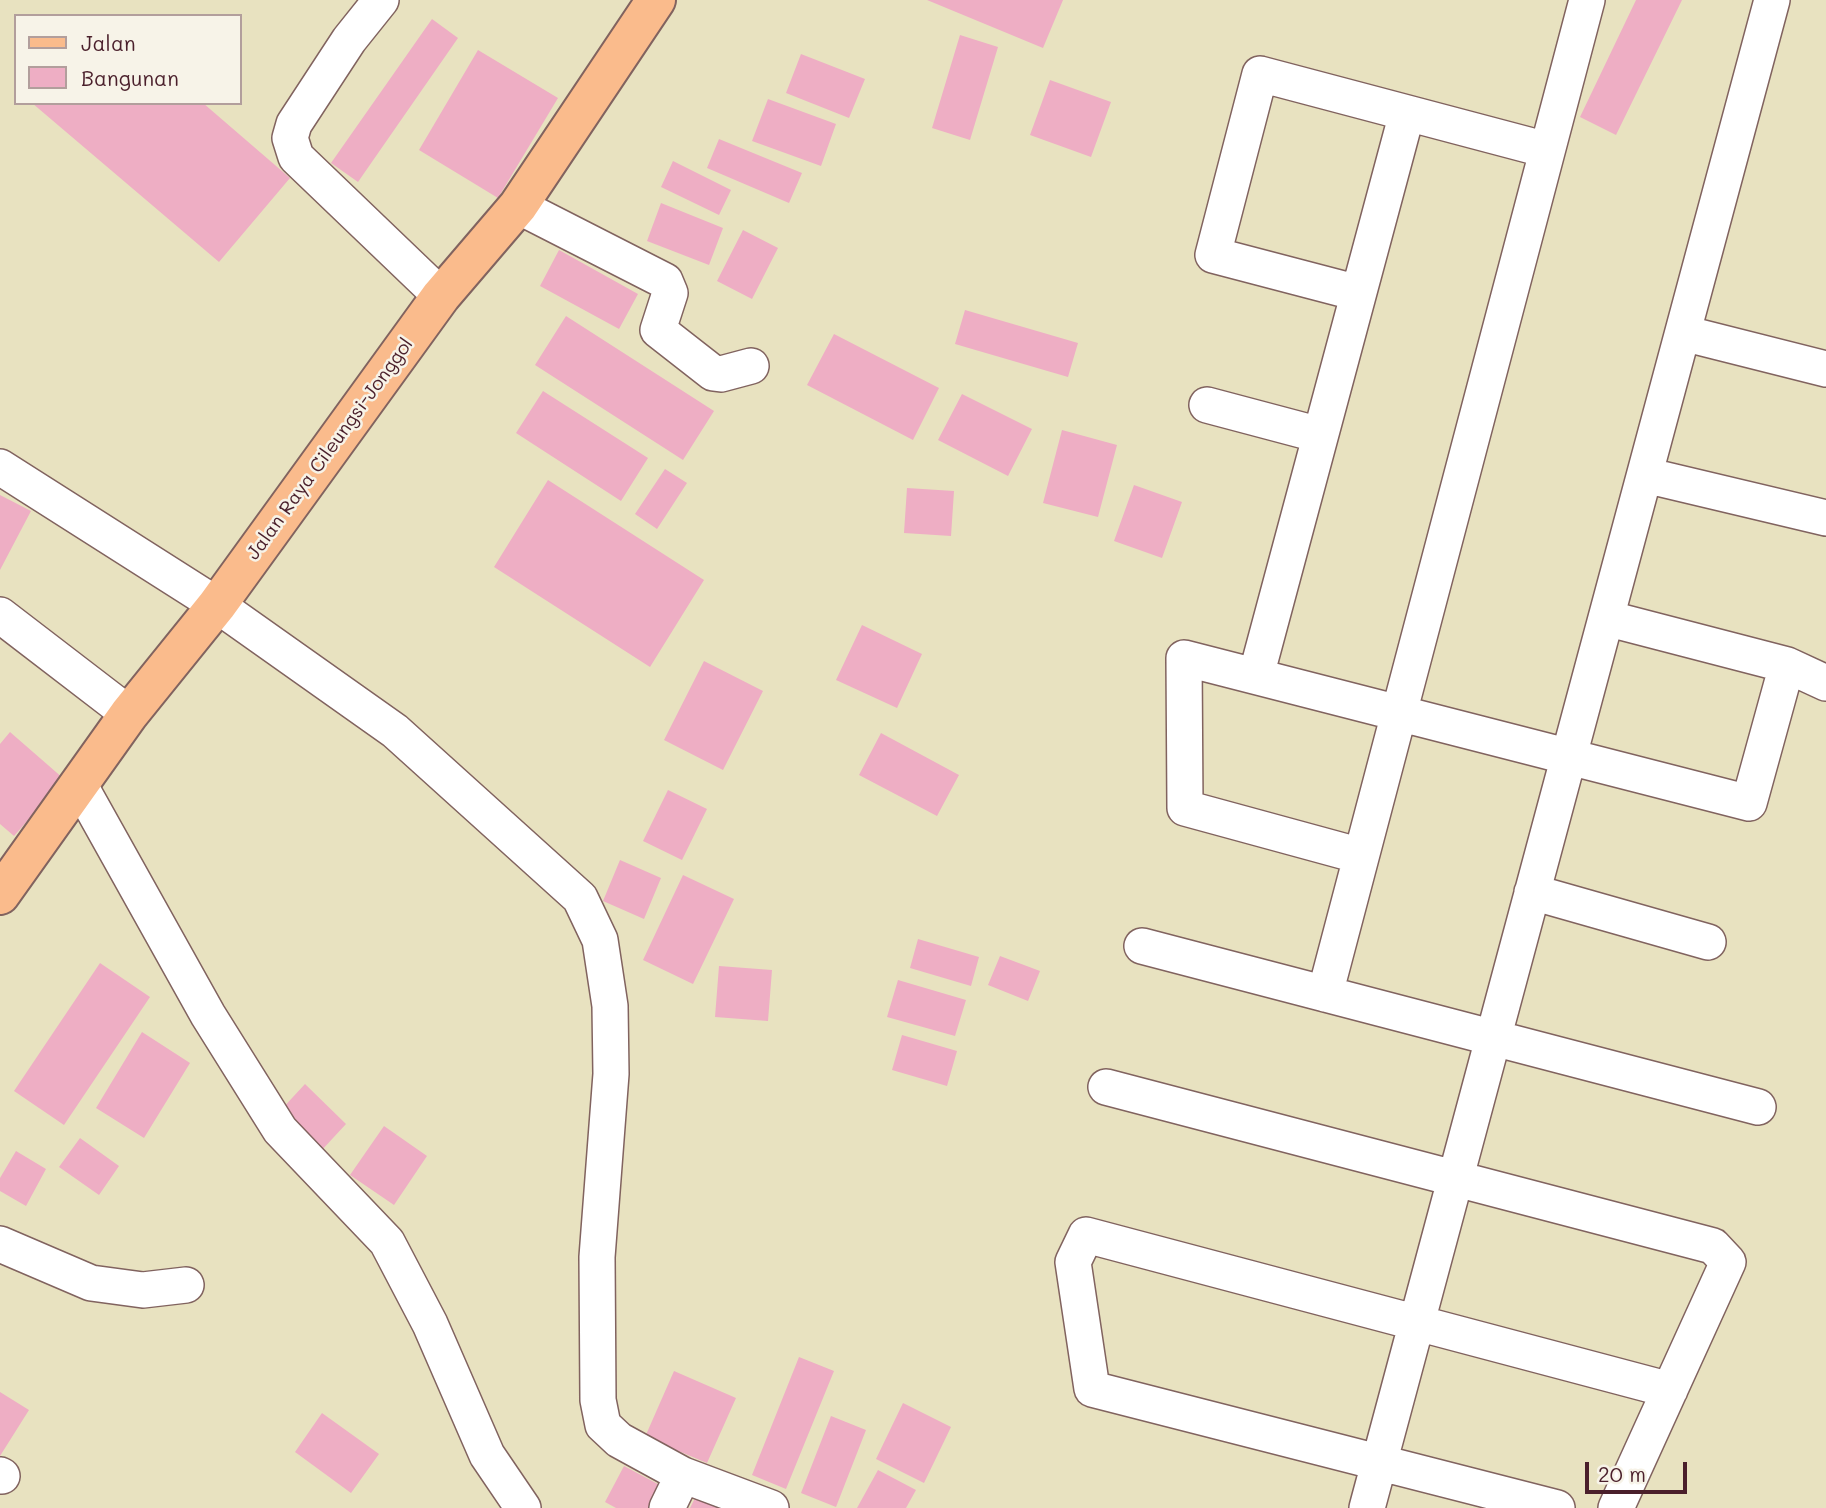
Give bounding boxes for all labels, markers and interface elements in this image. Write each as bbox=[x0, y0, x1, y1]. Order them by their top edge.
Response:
legend bbox=[14, 14, 242, 105]
text: Jalan bbox=[81, 29, 136, 56]
text: Bangunan bbox=[81, 64, 179, 91]
street label: Jalan Raya Cileungsi-Jonggol bbox=[242, 334, 418, 564]
scale bar bbox=[1588, 1448, 1689, 1492]
text: 20 m bbox=[1598, 1460, 1646, 1487]

